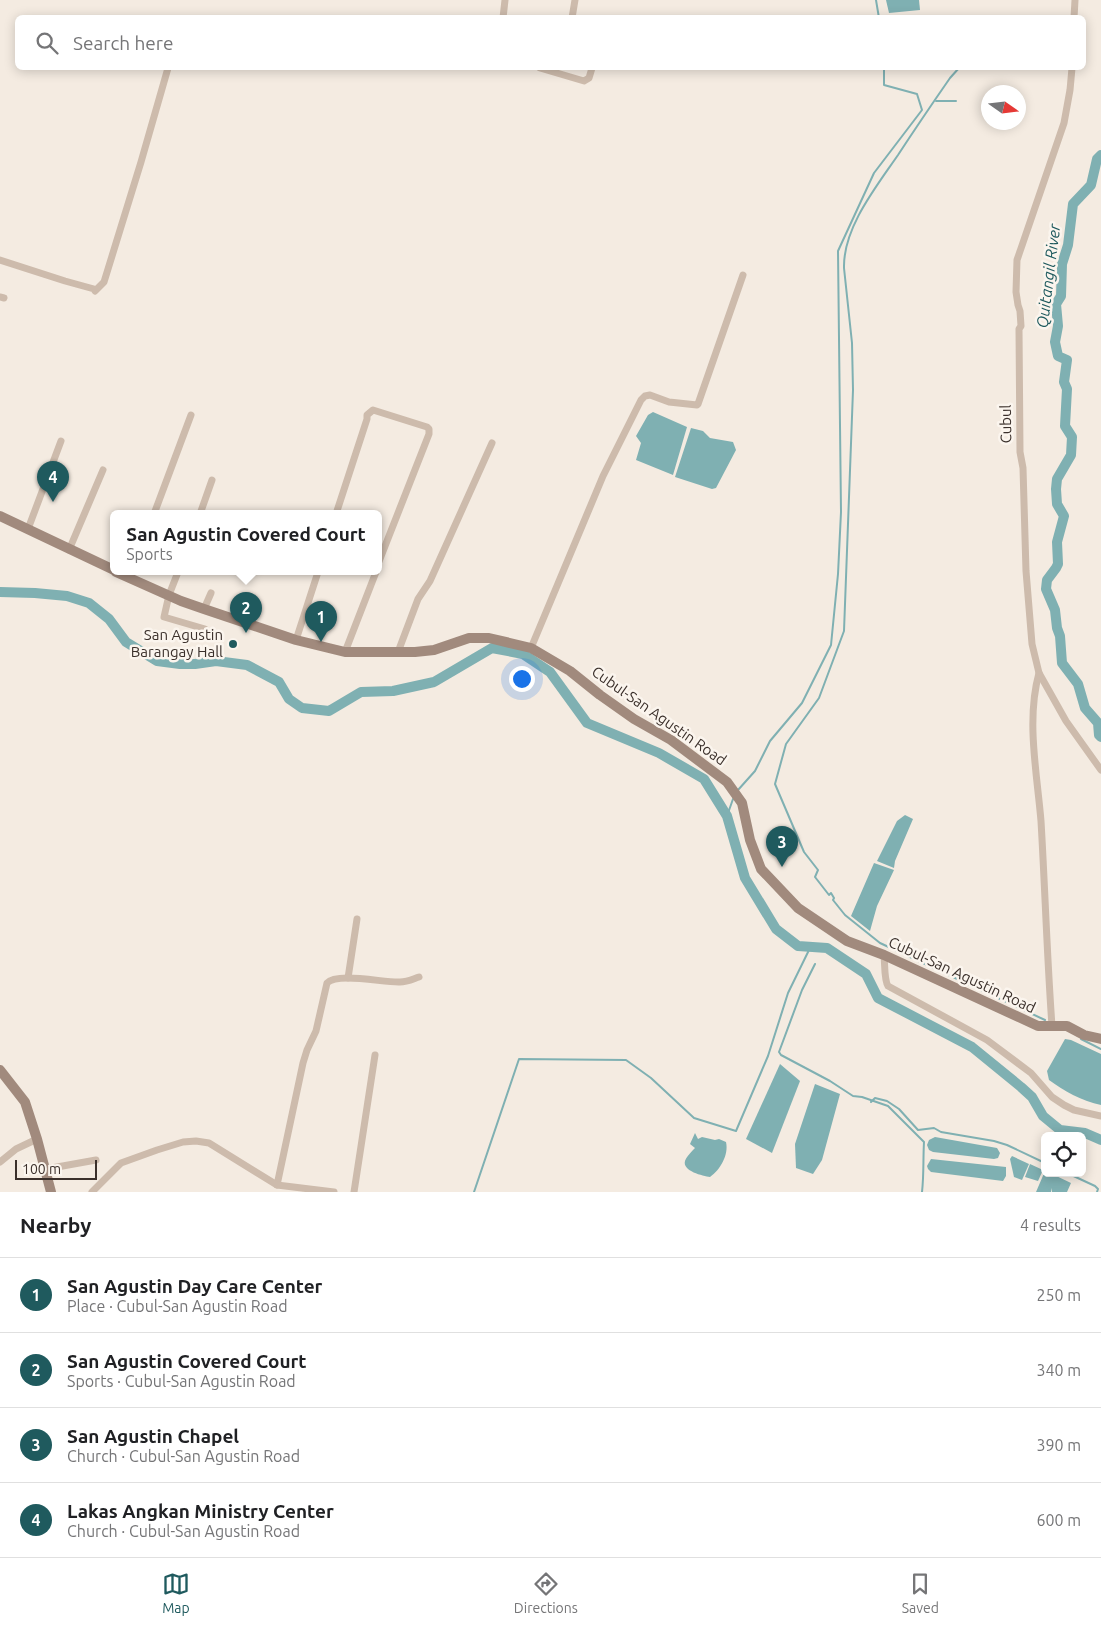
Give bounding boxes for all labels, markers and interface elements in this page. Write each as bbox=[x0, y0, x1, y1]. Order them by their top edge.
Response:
search box bbox=[15, 15, 1086, 70]
icon: search bbox=[33, 29, 61, 57]
text: Search here bbox=[73, 32, 173, 54]
north arrow bbox=[981, 85, 1026, 130]
water label: Quitangil River bbox=[1033, 222, 1064, 329]
street label: Cubul bbox=[997, 404, 1014, 444]
pin: 4 bbox=[37, 461, 69, 502]
popup bbox=[110, 510, 382, 575]
text: San Agustin Covered Court bbox=[126, 523, 366, 545]
text: Sports bbox=[126, 545, 173, 563]
pin: 2 bbox=[230, 592, 262, 633]
pin: 1 bbox=[305, 601, 337, 642]
place label: San Agustin Barangay Hall bbox=[131, 626, 223, 660]
marker: San Agustin Barangay Hall bbox=[227, 638, 239, 650]
street label: Cubul-San Agustin Road bbox=[589, 663, 730, 769]
your location bbox=[509, 666, 535, 692]
pin: 3 bbox=[766, 826, 798, 867]
street label: Cubul-San Agustin Road bbox=[886, 933, 1038, 1016]
map controls bbox=[1041, 1132, 1086, 1177]
button: locate bbox=[1041, 1132, 1086, 1177]
scale bar bbox=[15, 1157, 98, 1180]
text: 100 m bbox=[22, 1161, 61, 1177]
text: Nearby bbox=[20, 1213, 91, 1237]
text: 4 results bbox=[1020, 1216, 1081, 1234]
text: San Agustin Day Care Center bbox=[67, 1275, 322, 1297]
text: 1 bbox=[31, 1286, 41, 1304]
text: 250 m bbox=[1036, 1286, 1081, 1304]
text: Place · Cubul-San Agustin Road bbox=[67, 1297, 288, 1315]
text: San Agustin Covered Court bbox=[67, 1350, 307, 1372]
text: 2 bbox=[31, 1361, 41, 1379]
text: 340 m bbox=[1036, 1361, 1081, 1379]
text: Sports · Cubul-San Agustin Road bbox=[67, 1372, 296, 1390]
text: San Agustin Chapel bbox=[67, 1425, 239, 1447]
text: 3 bbox=[31, 1436, 41, 1454]
text: 390 m bbox=[1036, 1436, 1081, 1454]
text: Church · Cubul-San Agustin Road bbox=[67, 1447, 300, 1465]
text: Lakas Angkan Ministry Center bbox=[67, 1500, 334, 1522]
text: 4 bbox=[31, 1511, 41, 1529]
text: 600 m bbox=[1036, 1511, 1081, 1529]
text: Church · Cubul-San Agustin Road bbox=[67, 1522, 300, 1540]
tab: Map bbox=[162, 1570, 190, 1616]
tab: Directions bbox=[514, 1570, 578, 1616]
tab: Saved bbox=[902, 1570, 939, 1616]

